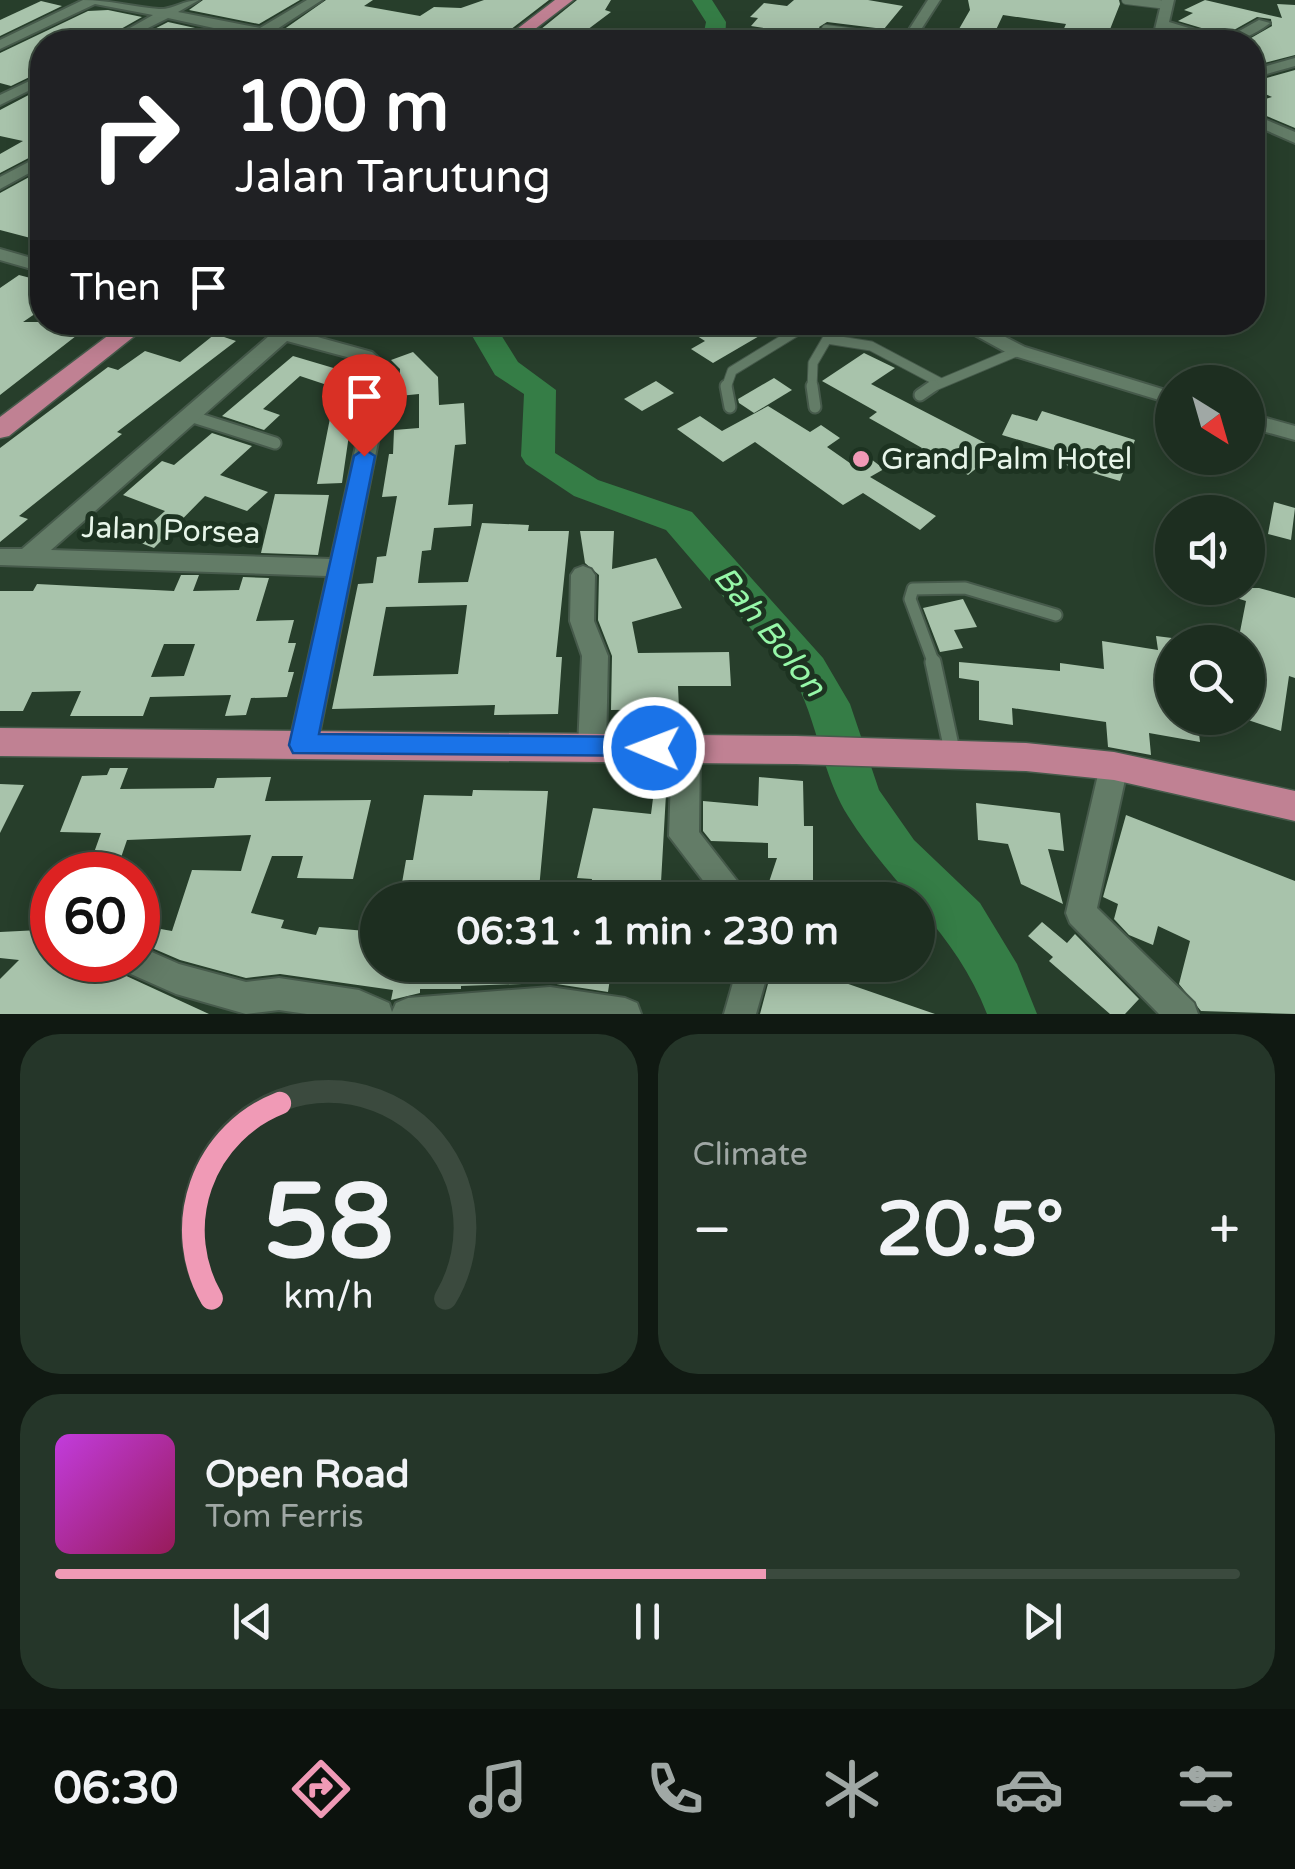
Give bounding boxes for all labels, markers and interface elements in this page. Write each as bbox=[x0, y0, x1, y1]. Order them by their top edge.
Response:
text: 100 m bbox=[235, 66, 449, 150]
icon: right bbox=[70, 70, 200, 200]
text: Jalan Tarutung bbox=[235, 151, 551, 205]
icon: arrive bbox=[181, 260, 236, 315]
text: Then bbox=[70, 265, 161, 311]
pin bbox=[322, 354, 407, 457]
north arrow bbox=[1155, 365, 1265, 475]
map controls bbox=[1155, 365, 1265, 735]
icon: arrive bbox=[337, 369, 392, 424]
place label: Grand Palm Hotel bbox=[881, 441, 1132, 478]
marker: Grand Palm Hotel bbox=[850, 448, 872, 470]
button: sound bbox=[1155, 495, 1265, 605]
street label: Jalan Porsea bbox=[81, 509, 261, 552]
water label: Bah Bolon bbox=[705, 559, 834, 706]
button: search bbox=[1155, 625, 1265, 735]
position arrow bbox=[602, 696, 706, 800]
speed limit sign: 60 bbox=[30, 852, 160, 982]
text: 06:31 · 1 min · 230 m bbox=[456, 909, 839, 955]
text: Climate bbox=[693, 1136, 808, 1174]
text: 58 bbox=[263, 1161, 394, 1286]
text: 20.5° bbox=[877, 1185, 1064, 1275]
text: − bbox=[693, 1198, 732, 1264]
text: + bbox=[1209, 1198, 1240, 1264]
text: km/h bbox=[284, 1275, 374, 1318]
text: Open Road bbox=[205, 1452, 410, 1498]
text: Tom Ferris bbox=[205, 1498, 364, 1536]
icon: previous bbox=[225, 1594, 280, 1649]
icon: pause bbox=[620, 1594, 675, 1649]
icon: next bbox=[1015, 1594, 1070, 1649]
icon: directions bbox=[286, 1754, 356, 1824]
icon: music bbox=[463, 1754, 533, 1824]
icon: phone bbox=[640, 1754, 710, 1824]
icon: climate bbox=[817, 1754, 887, 1824]
icon: car bbox=[994, 1754, 1064, 1824]
icon: filters bbox=[1171, 1754, 1241, 1824]
text: 06:30 bbox=[54, 1762, 178, 1816]

